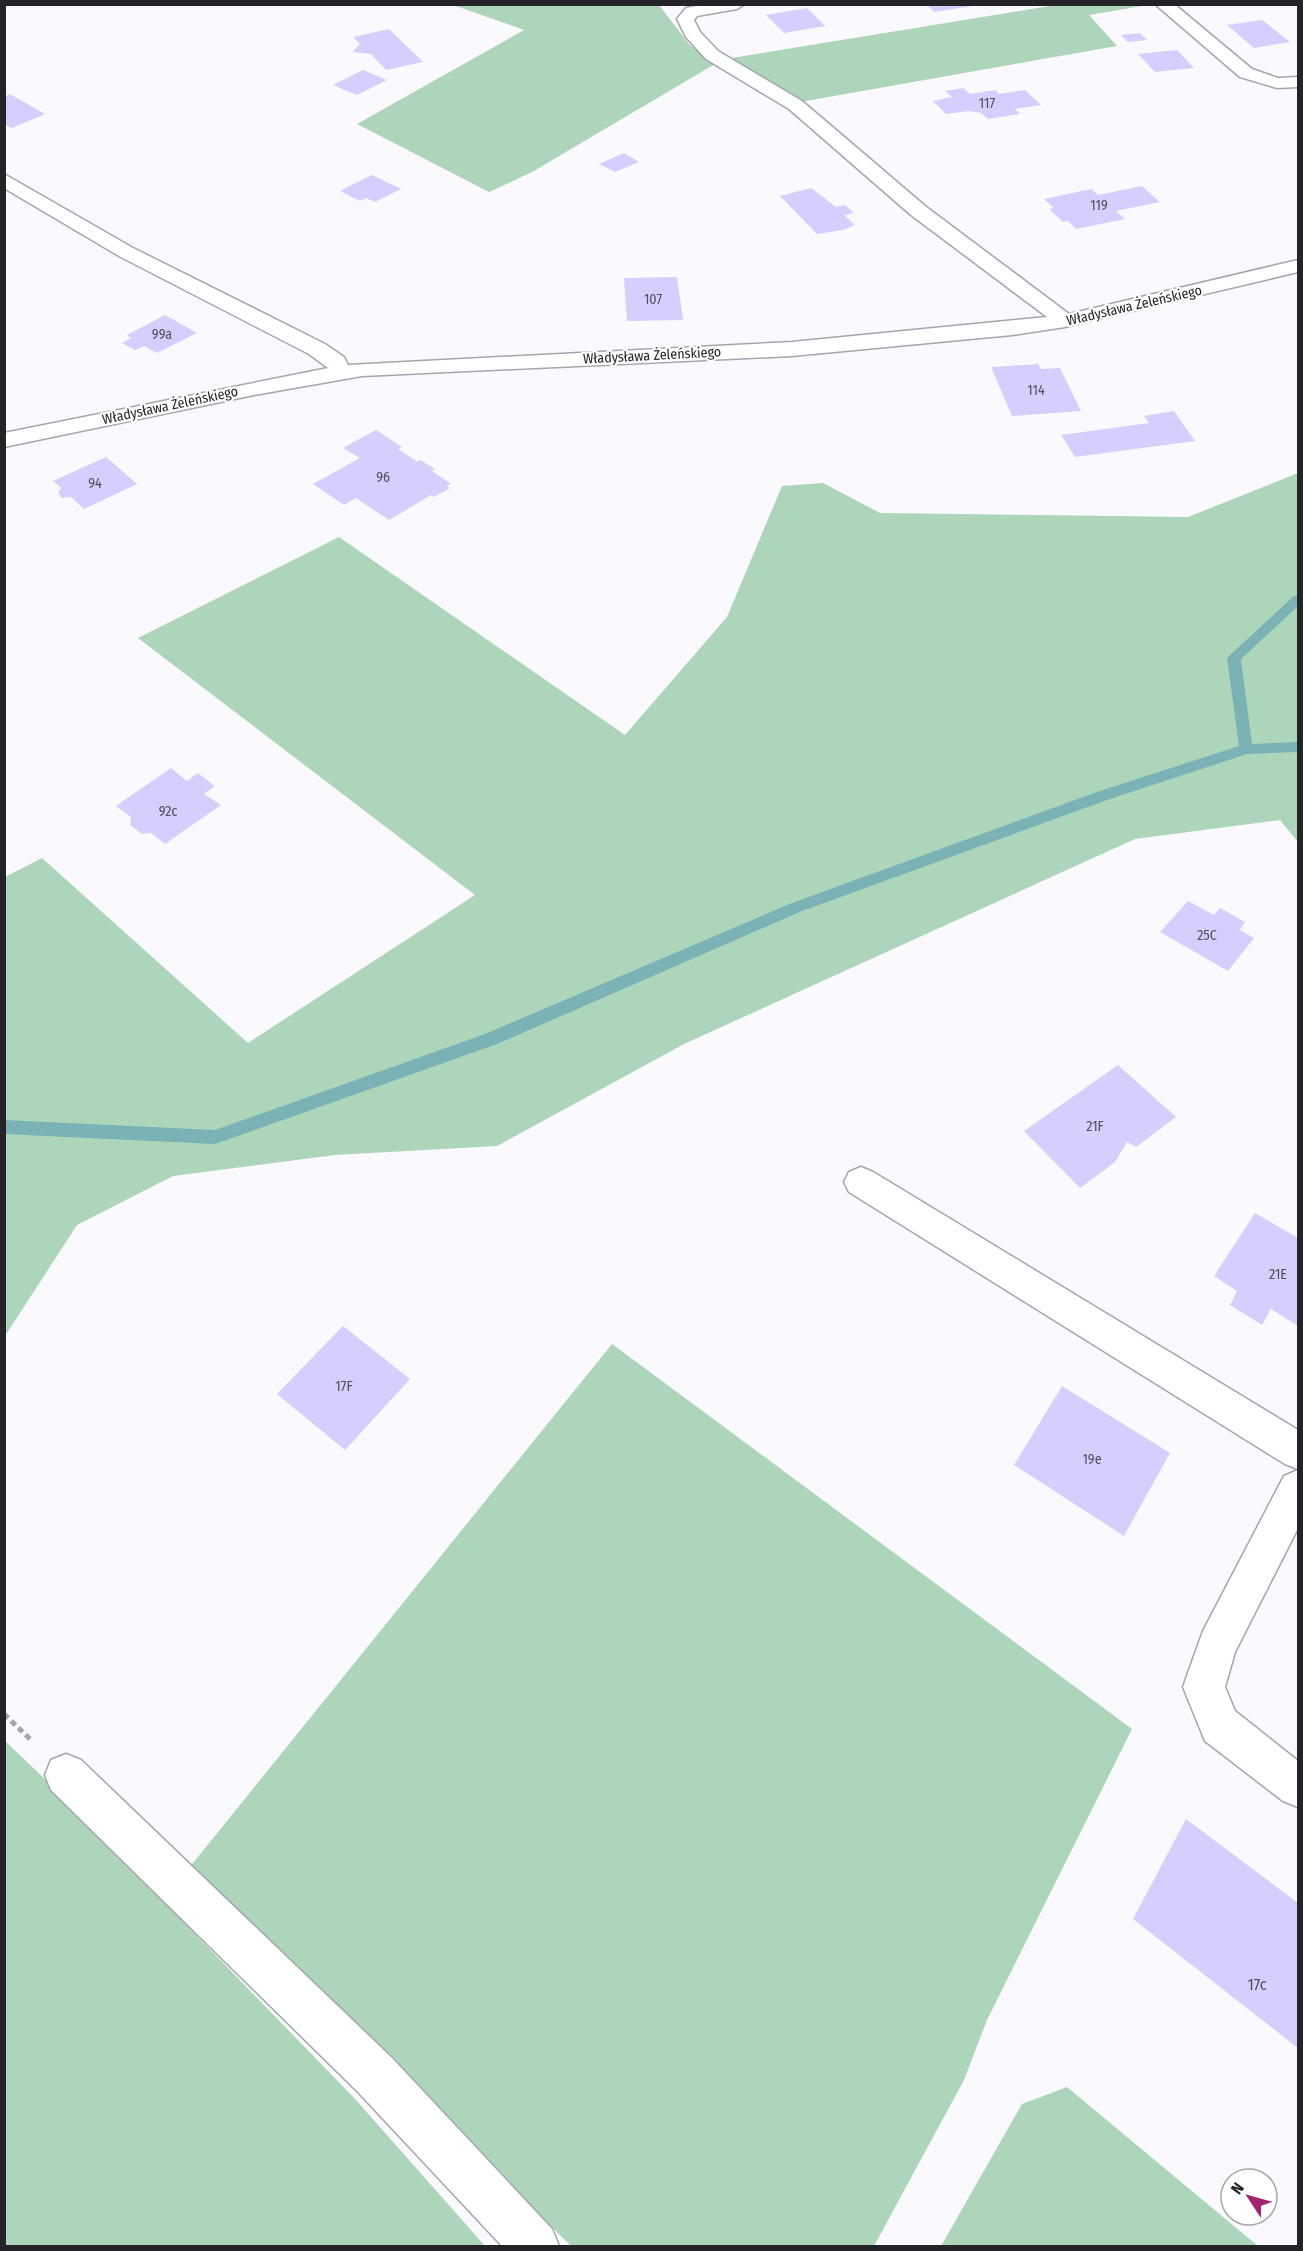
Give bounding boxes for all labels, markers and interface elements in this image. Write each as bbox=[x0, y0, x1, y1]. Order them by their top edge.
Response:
house number: 117 bbox=[979, 95, 996, 112]
house number: 119 bbox=[1090, 197, 1108, 214]
street label: Władysława Żeleńskiego bbox=[1065, 282, 1203, 329]
house number: 107 bbox=[644, 291, 662, 308]
house number: 99a bbox=[152, 326, 172, 343]
street label: Władysława Żeleńskiego bbox=[582, 343, 722, 368]
house number: 114 bbox=[1027, 382, 1045, 399]
street label: Władysława Żeleńskiego bbox=[101, 383, 240, 428]
house number: 96 bbox=[376, 469, 390, 486]
house number: 94 bbox=[88, 475, 102, 492]
house number: 92c bbox=[159, 803, 177, 820]
house number: 25C bbox=[1197, 927, 1217, 944]
house number: 21F bbox=[1086, 1118, 1104, 1135]
house number: 21E bbox=[1269, 1266, 1287, 1283]
house number: 17F bbox=[335, 1378, 353, 1395]
house number: 19e bbox=[1082, 1451, 1102, 1468]
house number: 17c bbox=[1247, 1975, 1267, 1994]
north arrow bbox=[1219, 2167, 1279, 2227]
text: N bbox=[1227, 2179, 1248, 2198]

